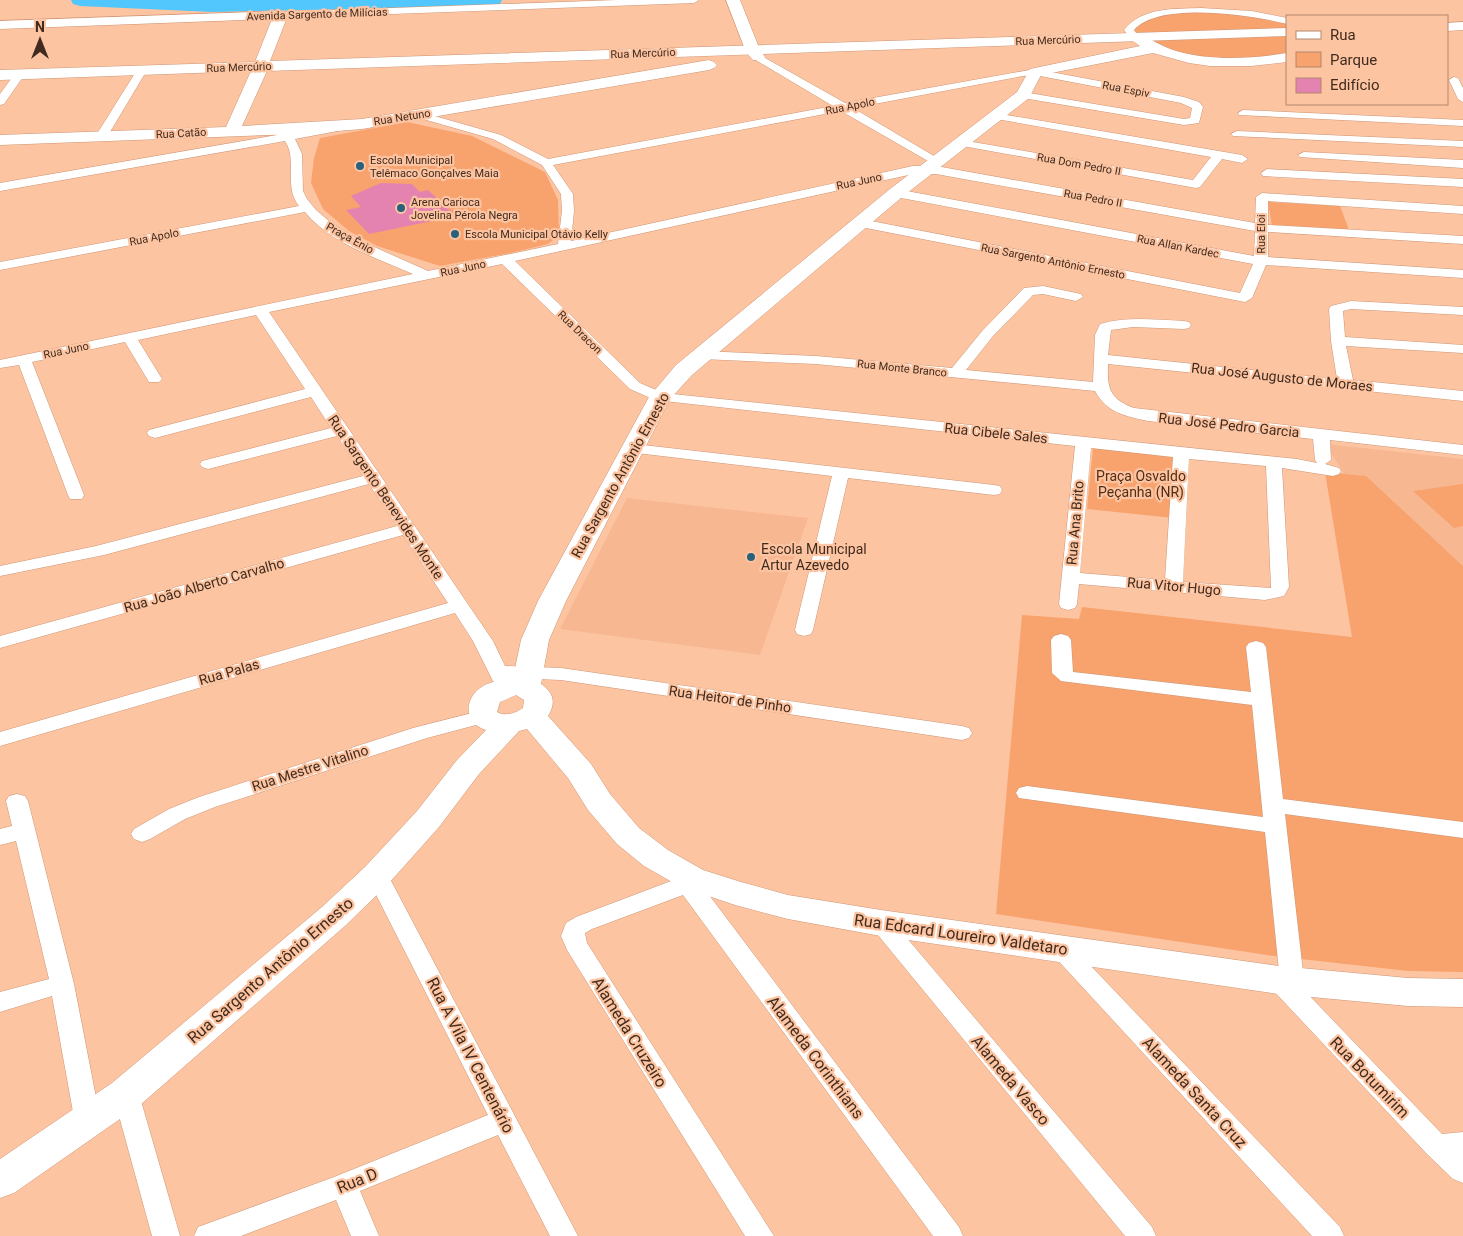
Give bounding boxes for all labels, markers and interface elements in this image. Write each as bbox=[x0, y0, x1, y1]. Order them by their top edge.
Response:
street label: Avenida Sargento de Milícias bbox=[246, 6, 388, 23]
north arrow bbox=[15, 15, 65, 65]
legend bbox=[1286, 15, 1448, 105]
text: N bbox=[35, 19, 45, 35]
text: Rua bbox=[1330, 26, 1356, 44]
street label: Rua Mercúrio bbox=[1015, 33, 1081, 48]
street label: Rua Mercúrio bbox=[610, 46, 676, 61]
text: Parque bbox=[1330, 51, 1377, 69]
street label: Rua Mercúrio bbox=[206, 60, 272, 75]
text: Edifício bbox=[1330, 76, 1379, 94]
street label: Rua Espiv bbox=[1101, 79, 1151, 101]
street label: Rua Apolo bbox=[824, 95, 876, 118]
street label: Rua Netuno bbox=[373, 107, 431, 128]
street label: Rua Catão bbox=[155, 126, 207, 141]
street label: Rua Dom Pedro II bbox=[1036, 151, 1122, 178]
place label: Escola Municipal Telêmaco Gonçalves Maia bbox=[370, 154, 499, 180]
marker: Escola Municipal Telêmaco Gonçalves Maia bbox=[354, 160, 366, 172]
street label: Rua Juno bbox=[835, 170, 883, 193]
street label: Rua Pedro II bbox=[1063, 187, 1123, 210]
place label: Arena Carioca Jovelina Pérola Negra bbox=[411, 196, 518, 222]
marker: Arena Carioca Jovelina Pérola Negra bbox=[395, 202, 407, 214]
street label: Rua Eloi bbox=[1255, 214, 1268, 254]
street label: Praça Ênio bbox=[324, 220, 376, 257]
street label: Rua Apolo bbox=[128, 226, 180, 249]
marker: Escola Municipal Otávio Kelly bbox=[449, 228, 461, 240]
place label: Escola Municipal Otávio Kelly bbox=[465, 228, 609, 241]
street label: Rua Allan Kardec bbox=[1136, 232, 1220, 261]
street label: Rua Sargento Antônio Ernesto bbox=[980, 241, 1126, 282]
street label: Rua Juno bbox=[439, 257, 487, 280]
street label: Rua Dracon bbox=[555, 308, 604, 357]
street label: Rua Juno bbox=[42, 339, 90, 362]
street label: Rua Monte Branco bbox=[856, 357, 947, 380]
street label: Rua José Augusto de Moraes bbox=[1190, 360, 1374, 394]
street label: Rua Sargento Antônio Ernesto bbox=[568, 390, 672, 560]
street label: Rua José Pedro Garcia bbox=[1158, 410, 1300, 440]
street label: Rua Sargento Benevides Monte bbox=[325, 412, 447, 582]
street label: Rua Cibele Sales bbox=[944, 420, 1048, 446]
park label: Praça Osvaldo Peçanha (NR) bbox=[1096, 468, 1186, 501]
street label: Rua Ana Brito bbox=[1063, 480, 1087, 566]
place label: Escola Municipal Artur Azevedo bbox=[761, 541, 867, 573]
marker: Escola Municipal Artur Azevedo bbox=[745, 551, 757, 563]
street label: Rua João Alberto Carvalho bbox=[122, 554, 286, 616]
street label: Rua Vitor Hugo bbox=[1127, 574, 1222, 598]
street label: Rua Palas bbox=[197, 656, 261, 688]
street label: Rua Heitor de Pinho bbox=[668, 682, 792, 716]
street label: Rua Mestre Vitalino bbox=[250, 742, 370, 794]
street label: Rua Sargento Antônio Ernesto bbox=[184, 893, 357, 1047]
street label: Rua Edcard Loureiro Valdetaro bbox=[853, 910, 1069, 959]
street label: Rua A Vila IV Centenário bbox=[423, 974, 518, 1136]
street label: Alameda Cruzeiro bbox=[588, 974, 671, 1091]
street label: Alameda Corinthians bbox=[763, 992, 868, 1122]
street label: Alameda Vasco bbox=[967, 1031, 1054, 1129]
street label: Alameda Santa Cruz bbox=[1138, 1033, 1251, 1152]
street label: Rua Botumirim bbox=[1326, 1033, 1413, 1122]
street label: Rua D bbox=[334, 1164, 380, 1197]

